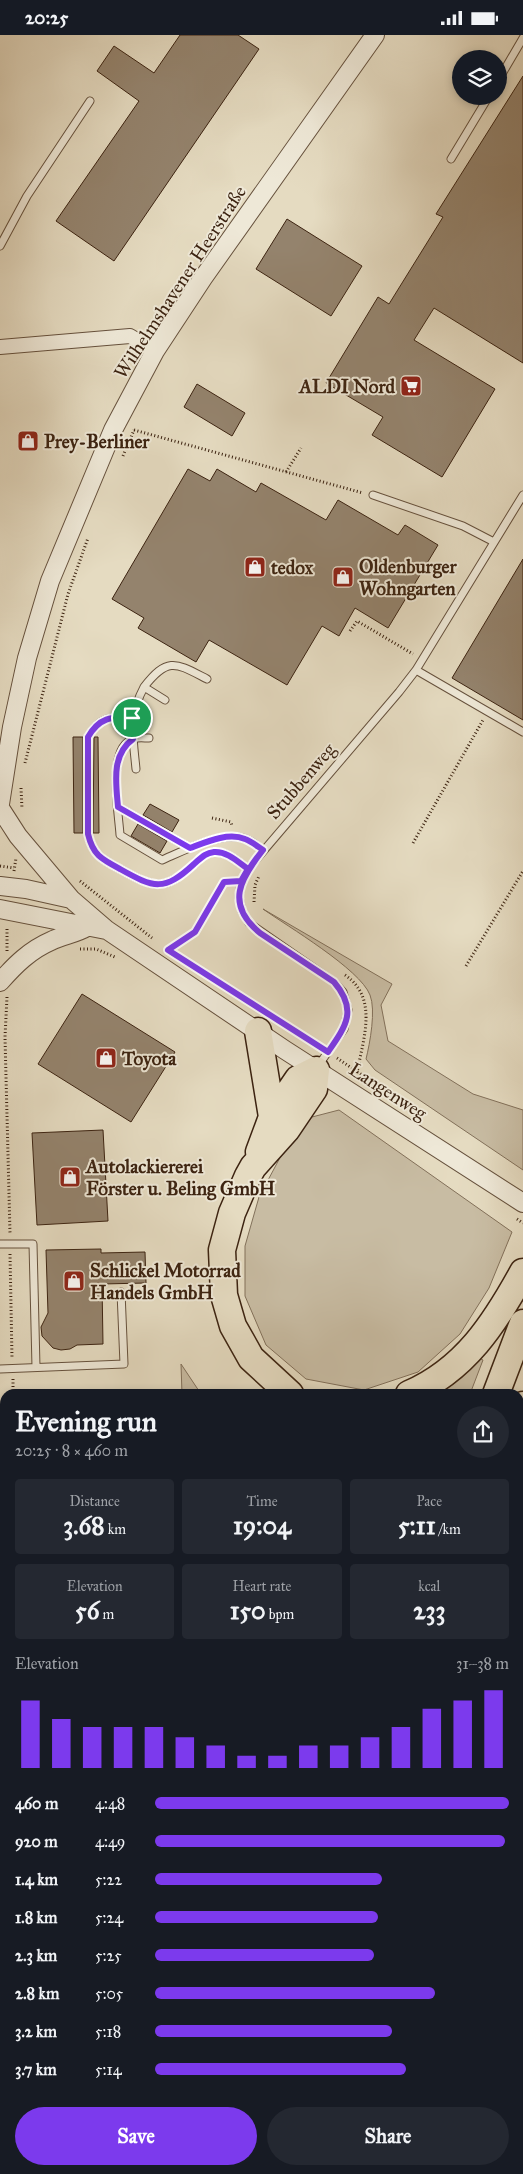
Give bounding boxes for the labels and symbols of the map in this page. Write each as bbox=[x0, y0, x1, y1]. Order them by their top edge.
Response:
street label: Wilhelmshavener Heerstraße bbox=[109, 181, 251, 383]
supermarket icon: ALDI Nord bbox=[399, 374, 423, 398]
place label: ALDI Nord bbox=[297, 375, 395, 398]
shop icon: Prey-Berliner bbox=[16, 429, 40, 453]
place label: Prey-Berliner bbox=[44, 430, 150, 454]
shop icon: tedox bbox=[243, 555, 267, 579]
place label: Oldenburger Wohngarten bbox=[359, 555, 457, 601]
place label: tedox bbox=[270, 556, 314, 579]
shop icon: Oldenburger Wohngarten bbox=[331, 565, 355, 589]
pin bbox=[111, 697, 153, 739]
street label: Stubbenweg bbox=[262, 738, 341, 824]
shop icon: Toyota bbox=[94, 1046, 118, 1070]
place label: Toyota bbox=[121, 1047, 177, 1071]
street label: Langenweg bbox=[344, 1057, 431, 1126]
place label: Autolackiererei Förster u. Beling GmbH bbox=[84, 1155, 276, 1201]
shop icon: Autolackiererei Förster u. Beling GmbH bbox=[58, 1165, 82, 1189]
place label: Schlickel Motorrad Handels GmbH bbox=[90, 1259, 241, 1304]
shop icon: Schlickel Motorrad Handels GmbH bbox=[62, 1269, 86, 1293]

